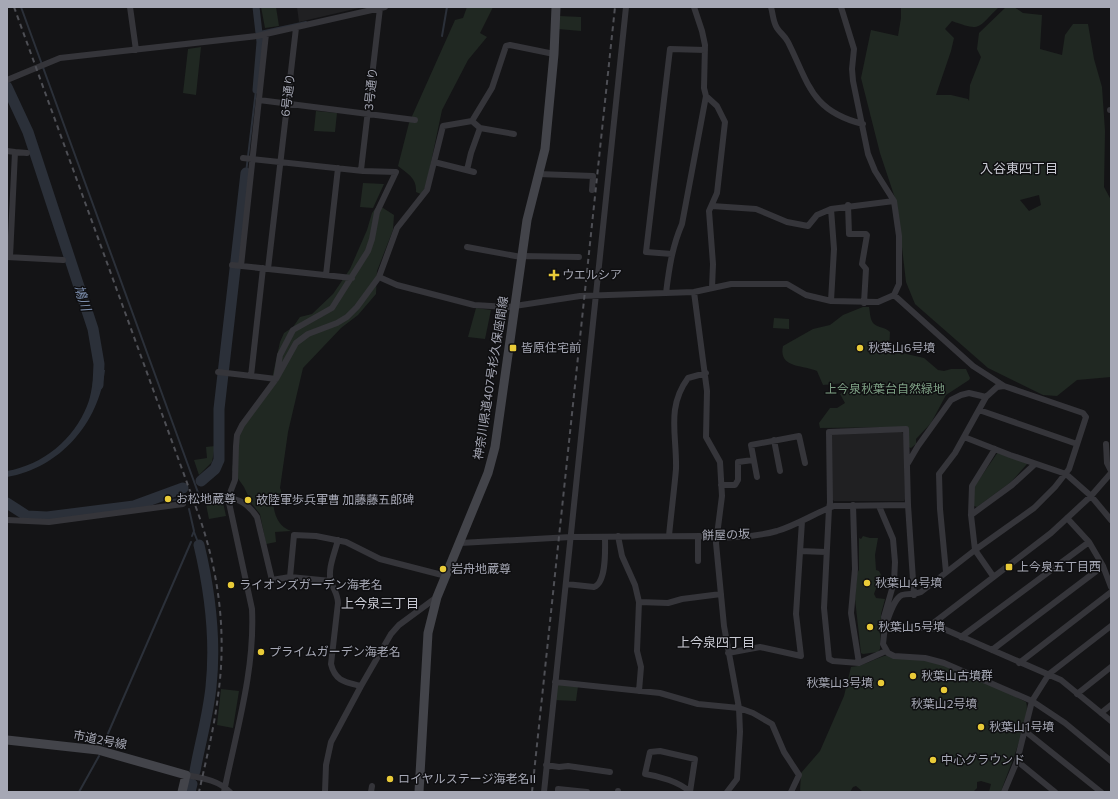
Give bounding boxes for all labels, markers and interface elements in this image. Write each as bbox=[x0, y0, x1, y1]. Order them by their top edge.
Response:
street label: 3号通り bbox=[361, 67, 379, 111]
street label: 6号通り bbox=[277, 73, 297, 117]
district label: 入谷東四丁目 bbox=[980, 160, 1058, 176]
place label: ウエルシア bbox=[562, 267, 622, 281]
marker: ウエルシア bbox=[549, 270, 559, 280]
water label: 鳩川 bbox=[71, 283, 95, 315]
street label: 神奈川県道407号杉久保座間線 bbox=[470, 295, 510, 461]
place label: 皆原住宅前 bbox=[521, 340, 581, 354]
place label: 秋葉山6号墳 bbox=[868, 340, 935, 354]
marker: 皆原住宅前 bbox=[508, 343, 518, 353]
marker: 秋葉山6号墳 bbox=[855, 343, 865, 353]
park label: 上今泉秋葉台自然緑地 bbox=[825, 381, 945, 395]
place label: お松地蔵尊 bbox=[176, 491, 236, 505]
place label: 故陸軍歩兵軍曹 加藤藤五郎碑 bbox=[256, 492, 414, 506]
marker: お松地蔵尊 bbox=[163, 494, 173, 504]
marker: 故陸軍歩兵軍曹 加藤藤五郎碑 bbox=[243, 495, 253, 505]
street label: 餅屋の坂 bbox=[702, 526, 750, 542]
place label: 上今泉五丁目西 bbox=[1017, 559, 1101, 573]
place label: 岩舟地蔵尊 bbox=[451, 561, 511, 575]
marker: 上今泉五丁目西 bbox=[1004, 562, 1014, 572]
marker: 岩舟地蔵尊 bbox=[438, 564, 448, 574]
place label: 秋葉山4号墳 bbox=[875, 575, 942, 589]
place label: ライオンズガーデン海老名 bbox=[239, 577, 383, 591]
marker: 秋葉山4号墳 bbox=[862, 578, 872, 588]
marker: ライオンズガーデン海老名 bbox=[226, 580, 236, 590]
district label: 上今泉三丁目 bbox=[341, 595, 419, 611]
place label: 秋葉山5号墳 bbox=[878, 619, 945, 633]
marker: 秋葉山5号墳 bbox=[865, 622, 875, 632]
district label: 上今泉四丁目 bbox=[677, 634, 755, 650]
place label: プライムガーデン海老名 bbox=[269, 644, 401, 658]
marker: プライムガーデン海老名 bbox=[256, 647, 266, 657]
place label: 秋葉山古墳群 bbox=[921, 668, 993, 682]
marker: 秋葉山古墳群 bbox=[908, 671, 918, 681]
place label: 秋葉山3号墳 bbox=[806, 675, 873, 689]
marker: 秋葉山3号墳 bbox=[876, 678, 886, 688]
marker: 秋葉山2号墳 bbox=[939, 685, 949, 695]
place label: 秋葉山2号墳 bbox=[911, 696, 977, 710]
place label: 秋葉山1号墳 bbox=[989, 719, 1054, 733]
marker: 秋葉山1号墳 bbox=[976, 722, 986, 732]
street label: 市道2号線 bbox=[72, 727, 128, 751]
place label: 中心グラウンド bbox=[941, 752, 1025, 766]
marker: 中心グラウンド bbox=[928, 755, 938, 765]
place label: ロイヤルステージ海老名II bbox=[398, 771, 536, 785]
marker: ロイヤルステージ海老名II bbox=[385, 774, 395, 784]

